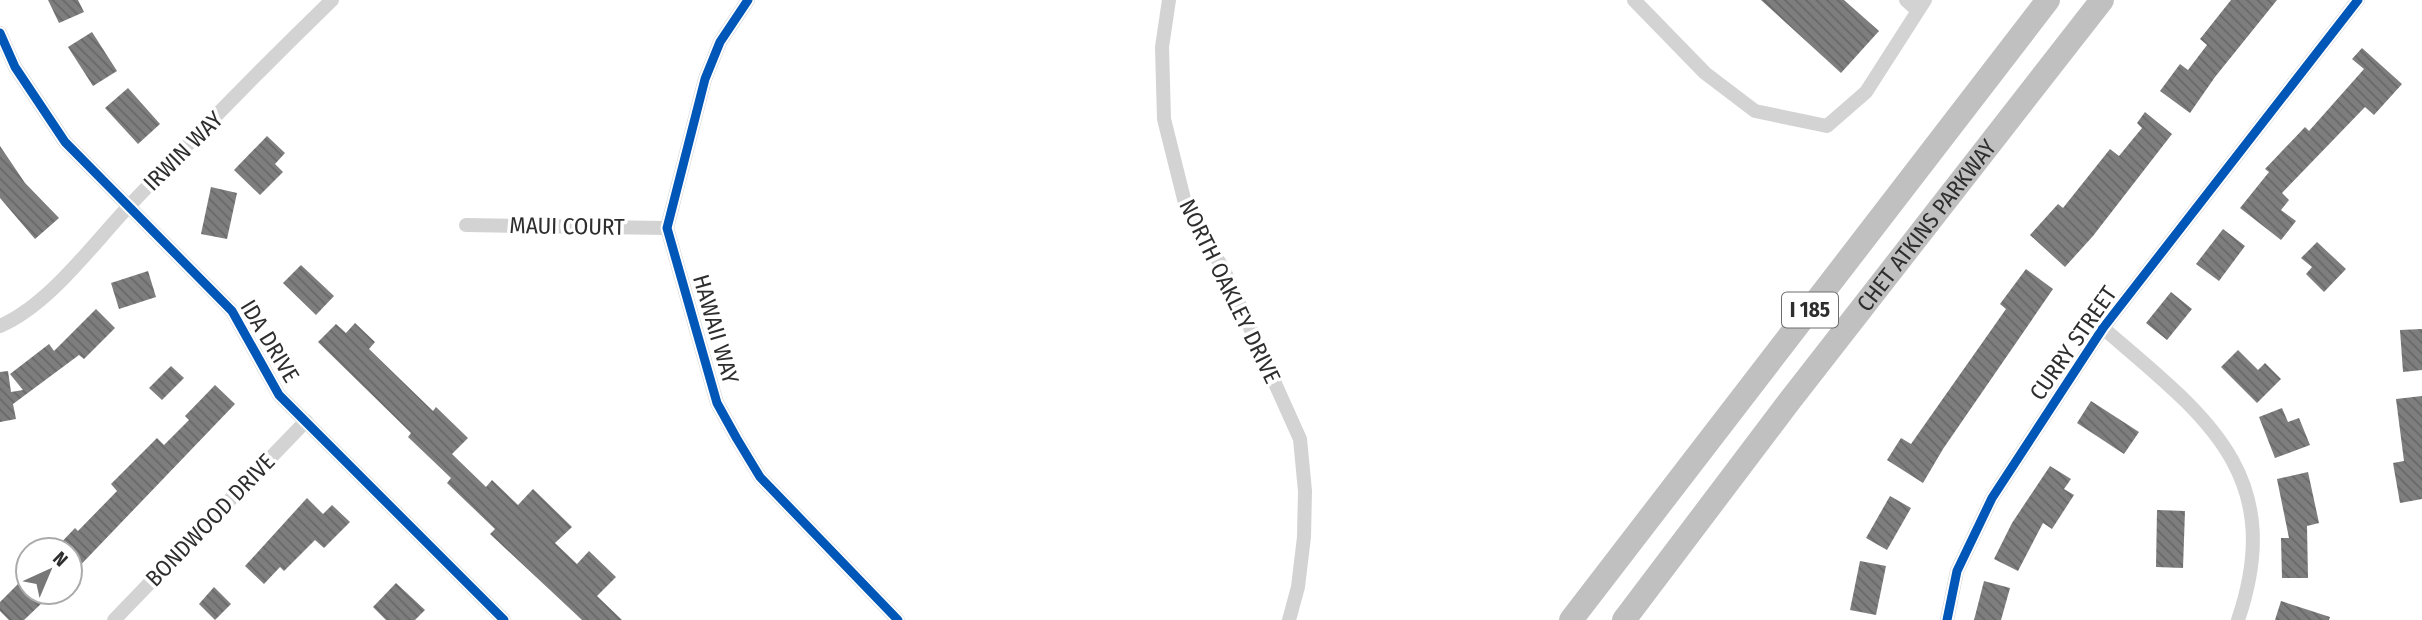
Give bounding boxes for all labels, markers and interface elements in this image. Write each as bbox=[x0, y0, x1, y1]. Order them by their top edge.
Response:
street label: IRWIN WAY bbox=[137, 105, 229, 197]
street label: CHET ATKINS PARKWAY bbox=[1851, 134, 2002, 317]
street label: NORTH OAKLEY DRIVE bbox=[1173, 194, 1287, 388]
street label: MAUI COURT bbox=[509, 211, 625, 241]
street label: HAWAII WAY bbox=[687, 271, 745, 387]
street label: CURRY STREET bbox=[2023, 280, 2123, 405]
road number: I 185 bbox=[1782, 292, 1838, 328]
street label: IDA DRIVE bbox=[235, 295, 305, 387]
street label: BONDWOOD DRIVE bbox=[140, 448, 280, 592]
north arrow bbox=[14, 536, 84, 606]
text: N bbox=[48, 547, 73, 571]

